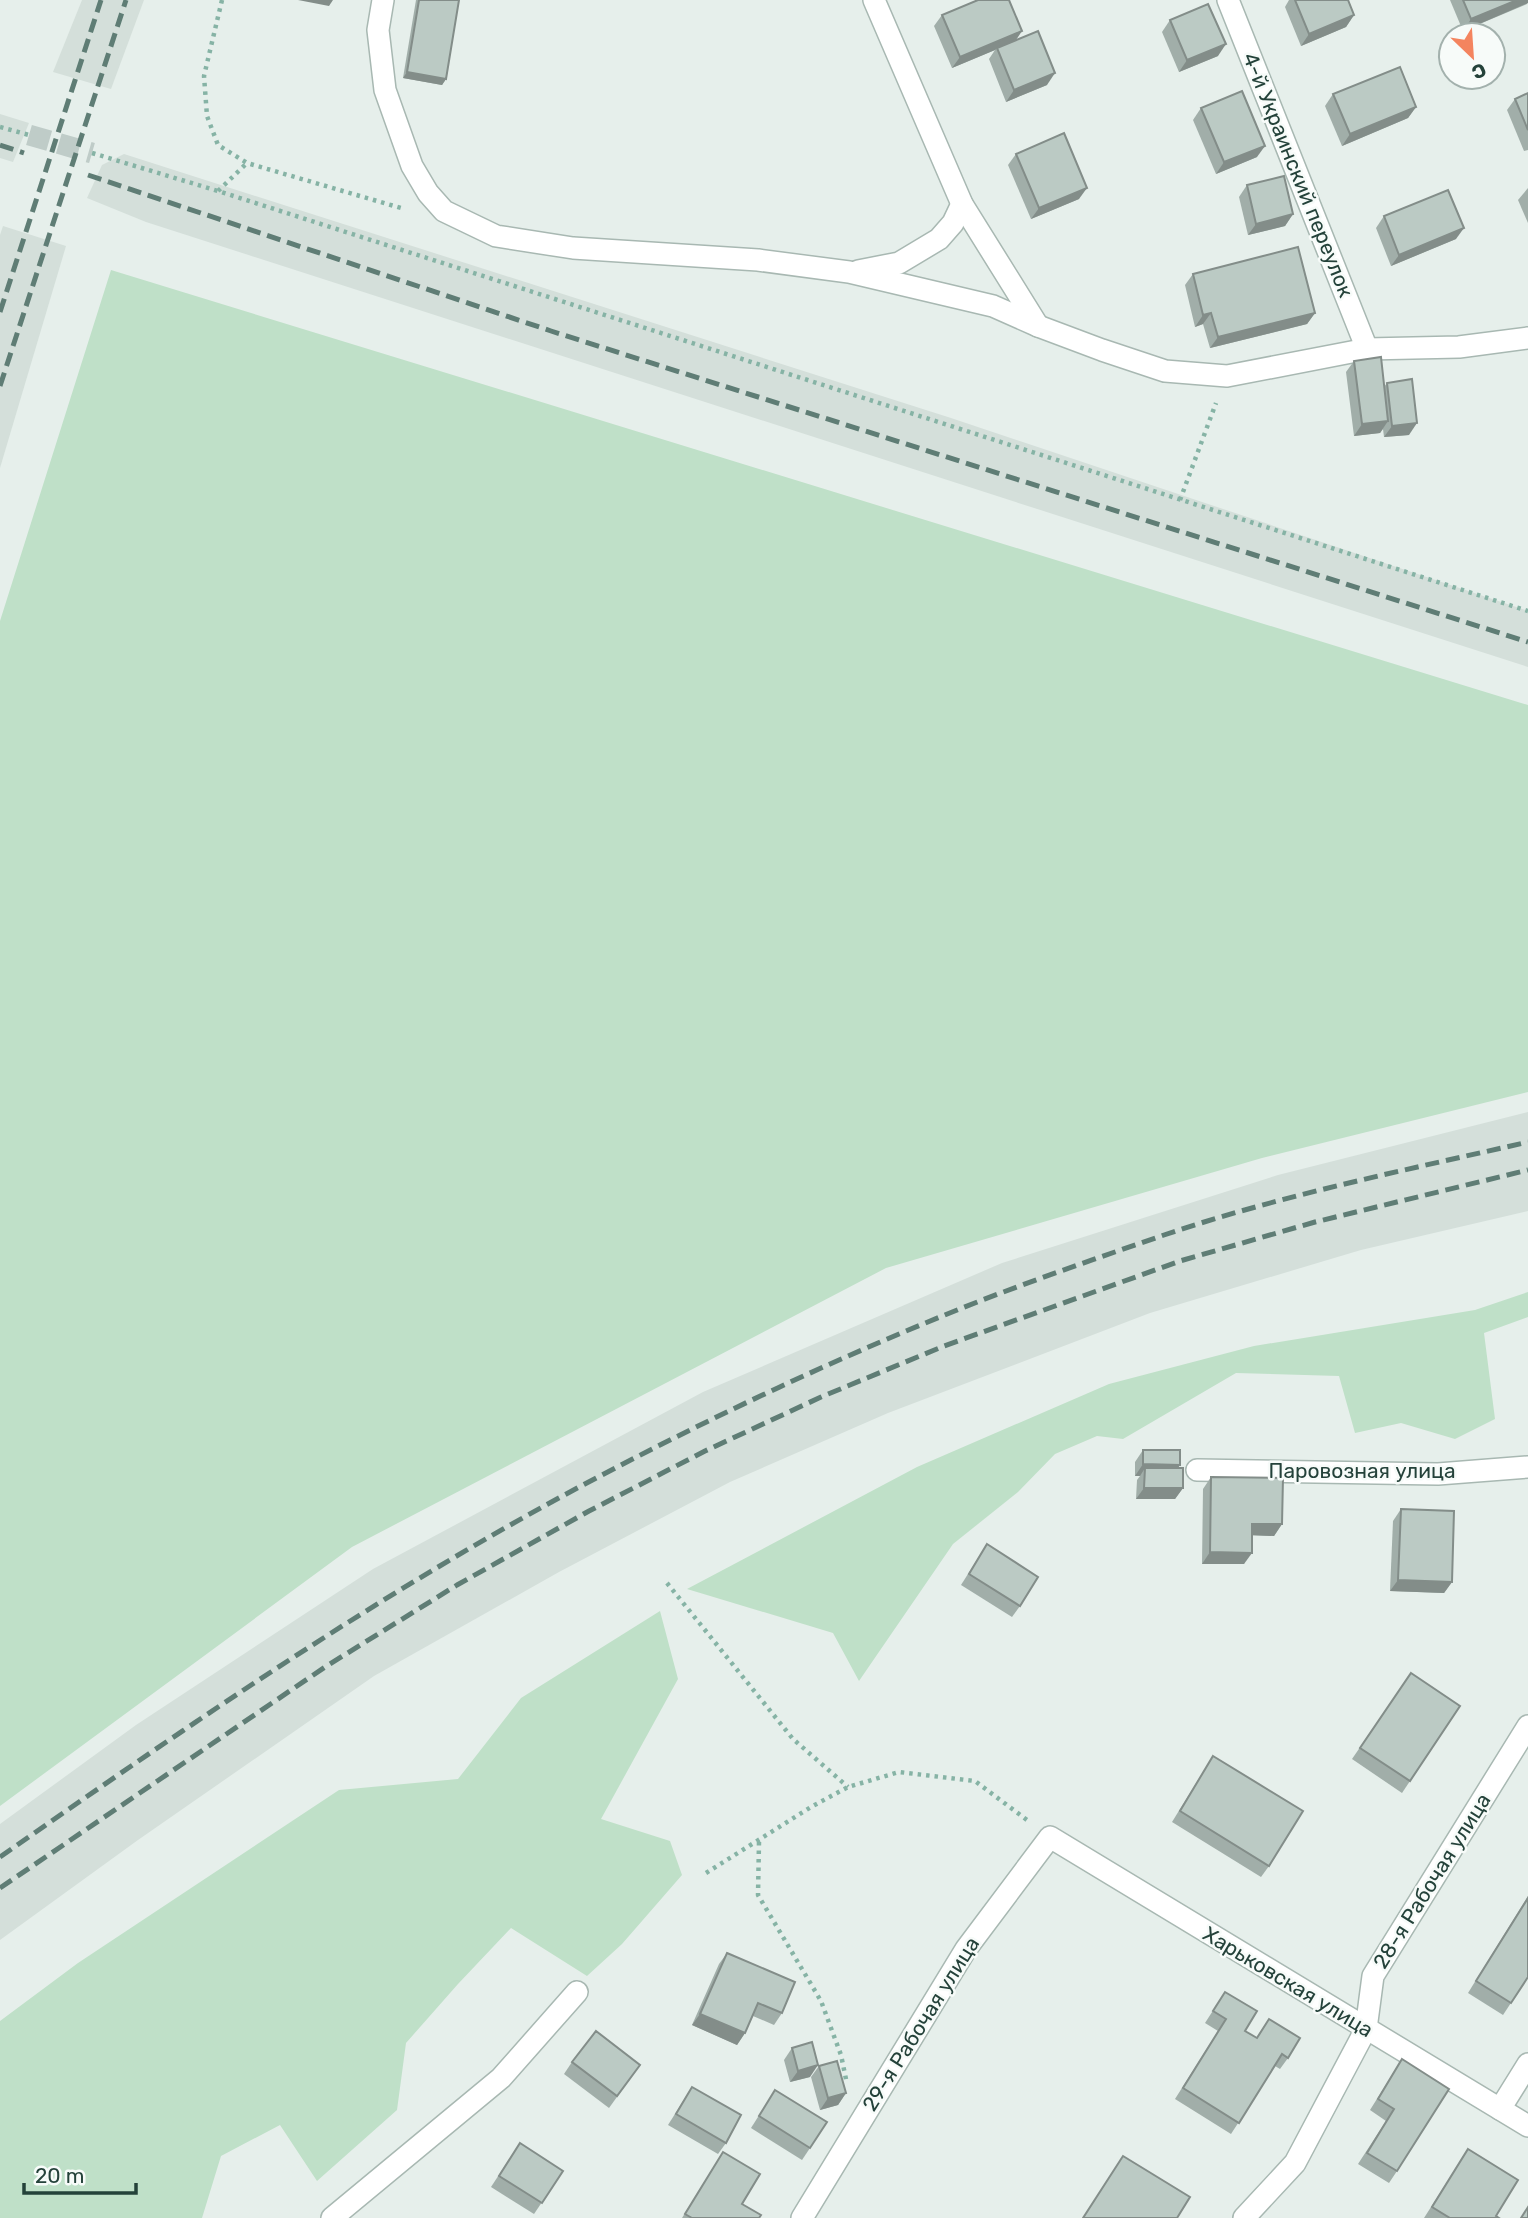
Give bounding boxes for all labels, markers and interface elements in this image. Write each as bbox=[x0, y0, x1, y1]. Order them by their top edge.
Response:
north arrow bbox=[1437, 21, 1507, 91]
street label: 4-й Украинский переулок bbox=[1238, 49, 1359, 301]
text: С bbox=[1468, 58, 1490, 84]
street label: Паровозная улица bbox=[1268, 1458, 1456, 1483]
street label: 28-я Рабочая улица bbox=[1367, 1788, 1496, 1973]
street label: Харьковская улица bbox=[1199, 1921, 1378, 2042]
street label: 29-я Рабочая улица bbox=[857, 1932, 984, 2115]
scale bar bbox=[24, 2152, 136, 2196]
text: 20 m bbox=[35, 2163, 84, 2188]

